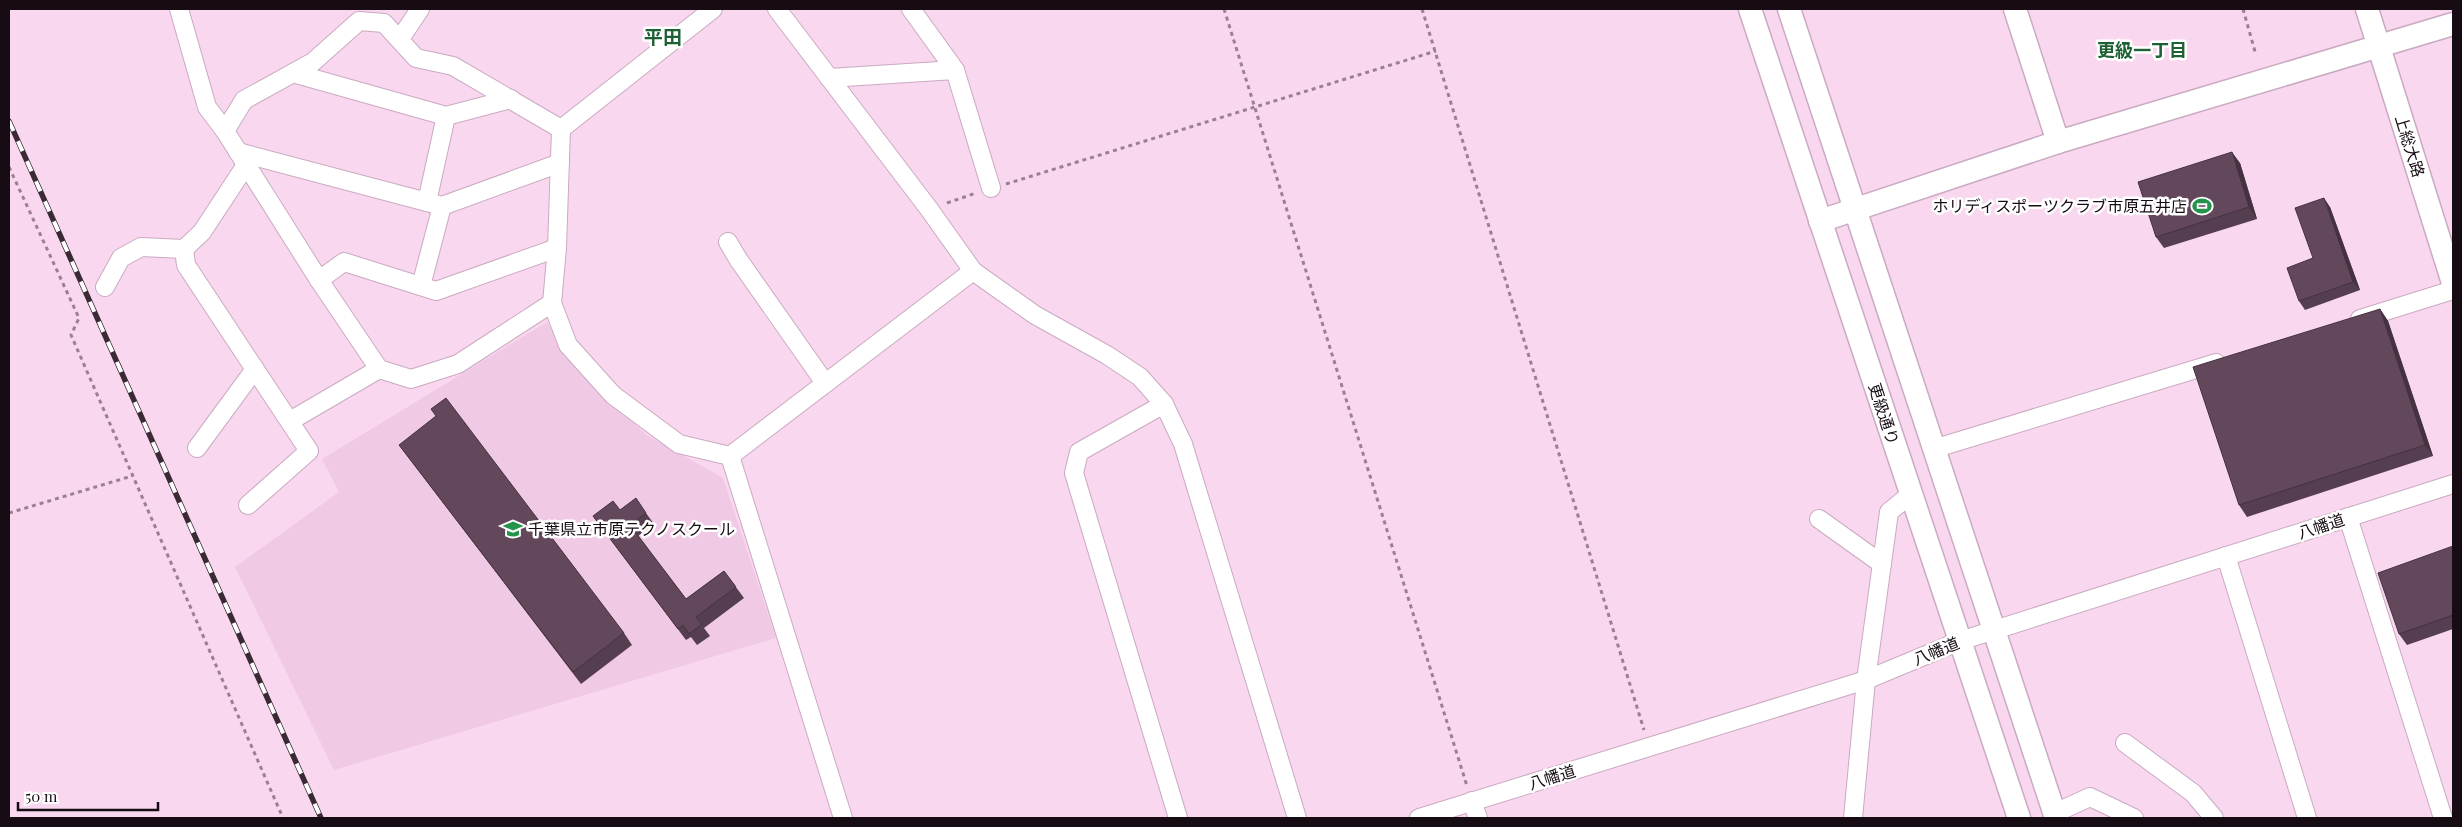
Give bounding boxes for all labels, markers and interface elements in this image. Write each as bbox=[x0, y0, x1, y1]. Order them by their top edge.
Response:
district label: 平田 bbox=[644, 23, 682, 49]
district label: 更級一丁目 bbox=[2097, 38, 2187, 62]
street label: 上総大路 bbox=[2391, 112, 2430, 180]
place label: ホリディスポーツクラブ市原五井店 bbox=[1932, 195, 2187, 216]
sports icon: ホリディスポーツクラブ市原五井店 bbox=[2191, 195, 2213, 217]
street label: 更級通り bbox=[1865, 380, 1904, 448]
street label: 八幡道 bbox=[2295, 508, 2347, 543]
school or university icon: 千葉県立市原テクノスクール bbox=[502, 518, 524, 540]
place label: 千葉県立市原テクノスクール bbox=[528, 518, 735, 539]
street label: 八幡道 bbox=[1910, 632, 1962, 669]
street label: 八幡道 bbox=[1526, 759, 1578, 794]
scale bar bbox=[18, 780, 158, 812]
text: 50 m bbox=[25, 786, 58, 806]

